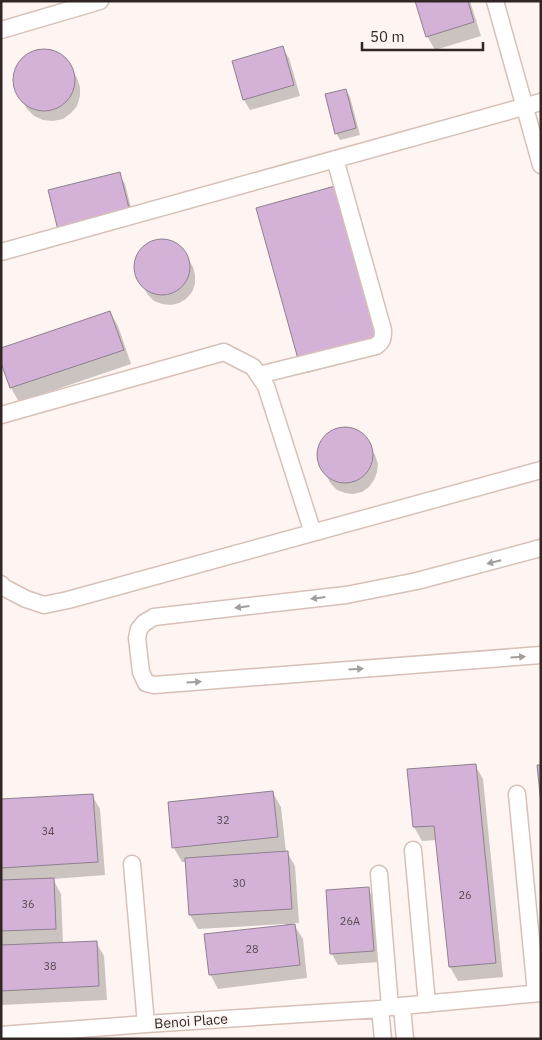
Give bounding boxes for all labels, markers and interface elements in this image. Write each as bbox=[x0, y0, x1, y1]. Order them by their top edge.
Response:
scale bar bbox=[362, 20, 483, 52]
text: 50 m bbox=[370, 27, 405, 46]
one-way arrow bbox=[486, 558, 501, 566]
one-way arrow bbox=[310, 594, 326, 602]
one-way arrow bbox=[234, 603, 250, 611]
one-way arrow bbox=[510, 652, 526, 660]
one-way arrow bbox=[348, 665, 364, 673]
one-way arrow bbox=[186, 677, 202, 685]
house number: 32 bbox=[216, 813, 230, 827]
house number: 34 bbox=[41, 824, 55, 838]
house number: 30 bbox=[232, 876, 246, 890]
house number: 26 bbox=[458, 888, 472, 902]
house number: 36 bbox=[21, 897, 35, 911]
house number: 26A bbox=[340, 914, 360, 928]
house number: 28 bbox=[245, 942, 259, 956]
house number: 38 bbox=[43, 959, 57, 973]
street label: Benoi Place bbox=[154, 1009, 229, 1033]

